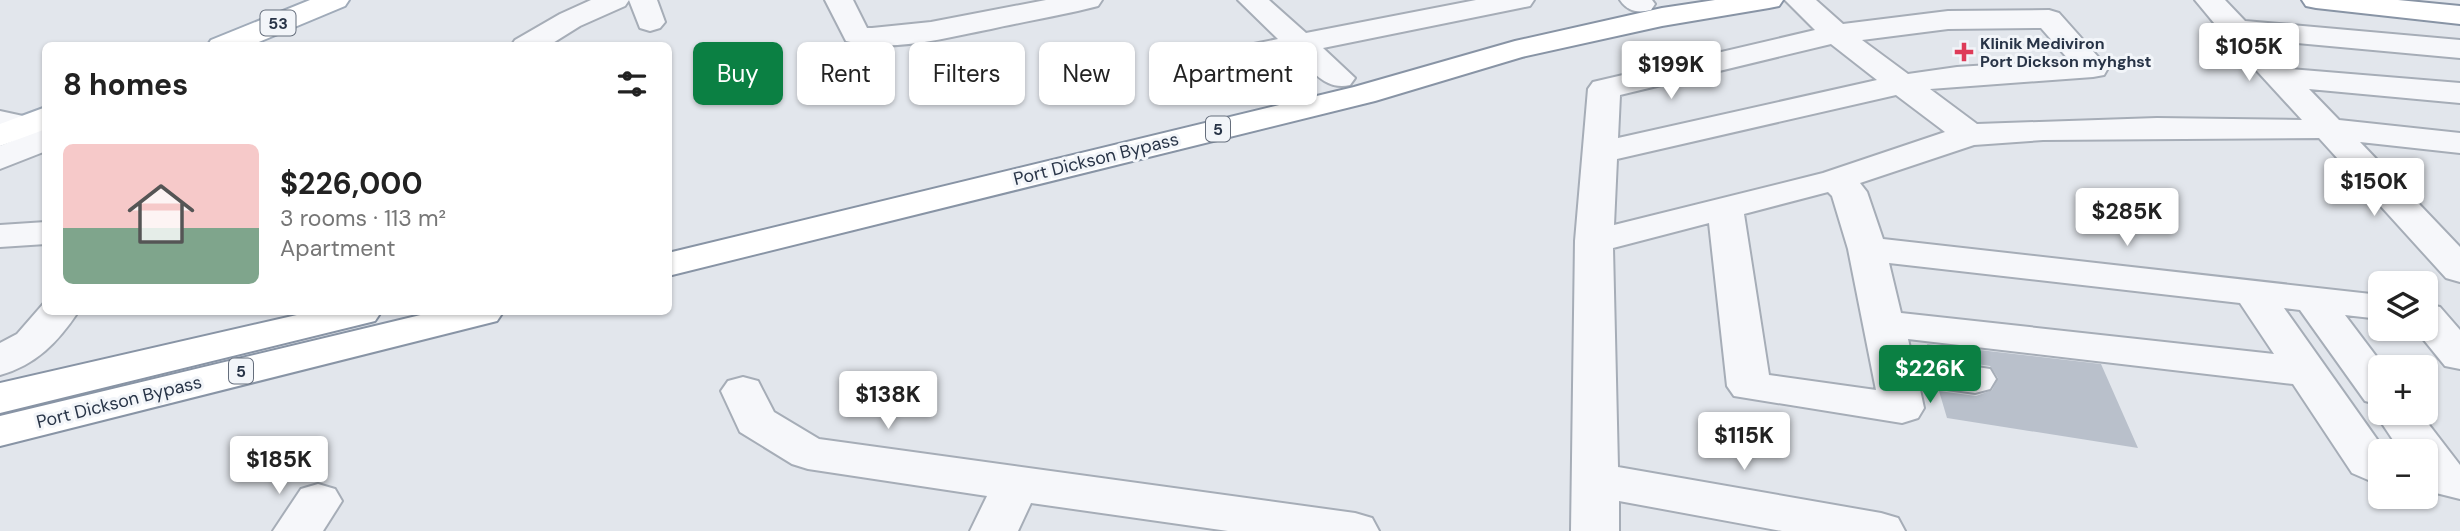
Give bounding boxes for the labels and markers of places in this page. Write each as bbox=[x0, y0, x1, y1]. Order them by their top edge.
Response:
pin: $105K bbox=[2200, 24, 2298, 83]
place label: Klinik Mediviron Port Dickson myhghst bbox=[1980, 33, 2152, 72]
pin: $199K bbox=[1622, 42, 1720, 101]
marker: Klinik Mediviron Port Dickson myhghst bbox=[1954, 42, 1974, 62]
pin: $150K bbox=[2325, 158, 2423, 218]
pin: $285K bbox=[2078, 188, 2176, 248]
pin: $226K bbox=[1881, 346, 1979, 405]
pin: $138K bbox=[839, 372, 937, 431]
pin: $115K bbox=[1695, 412, 1793, 472]
pin: $185K bbox=[230, 436, 328, 496]

